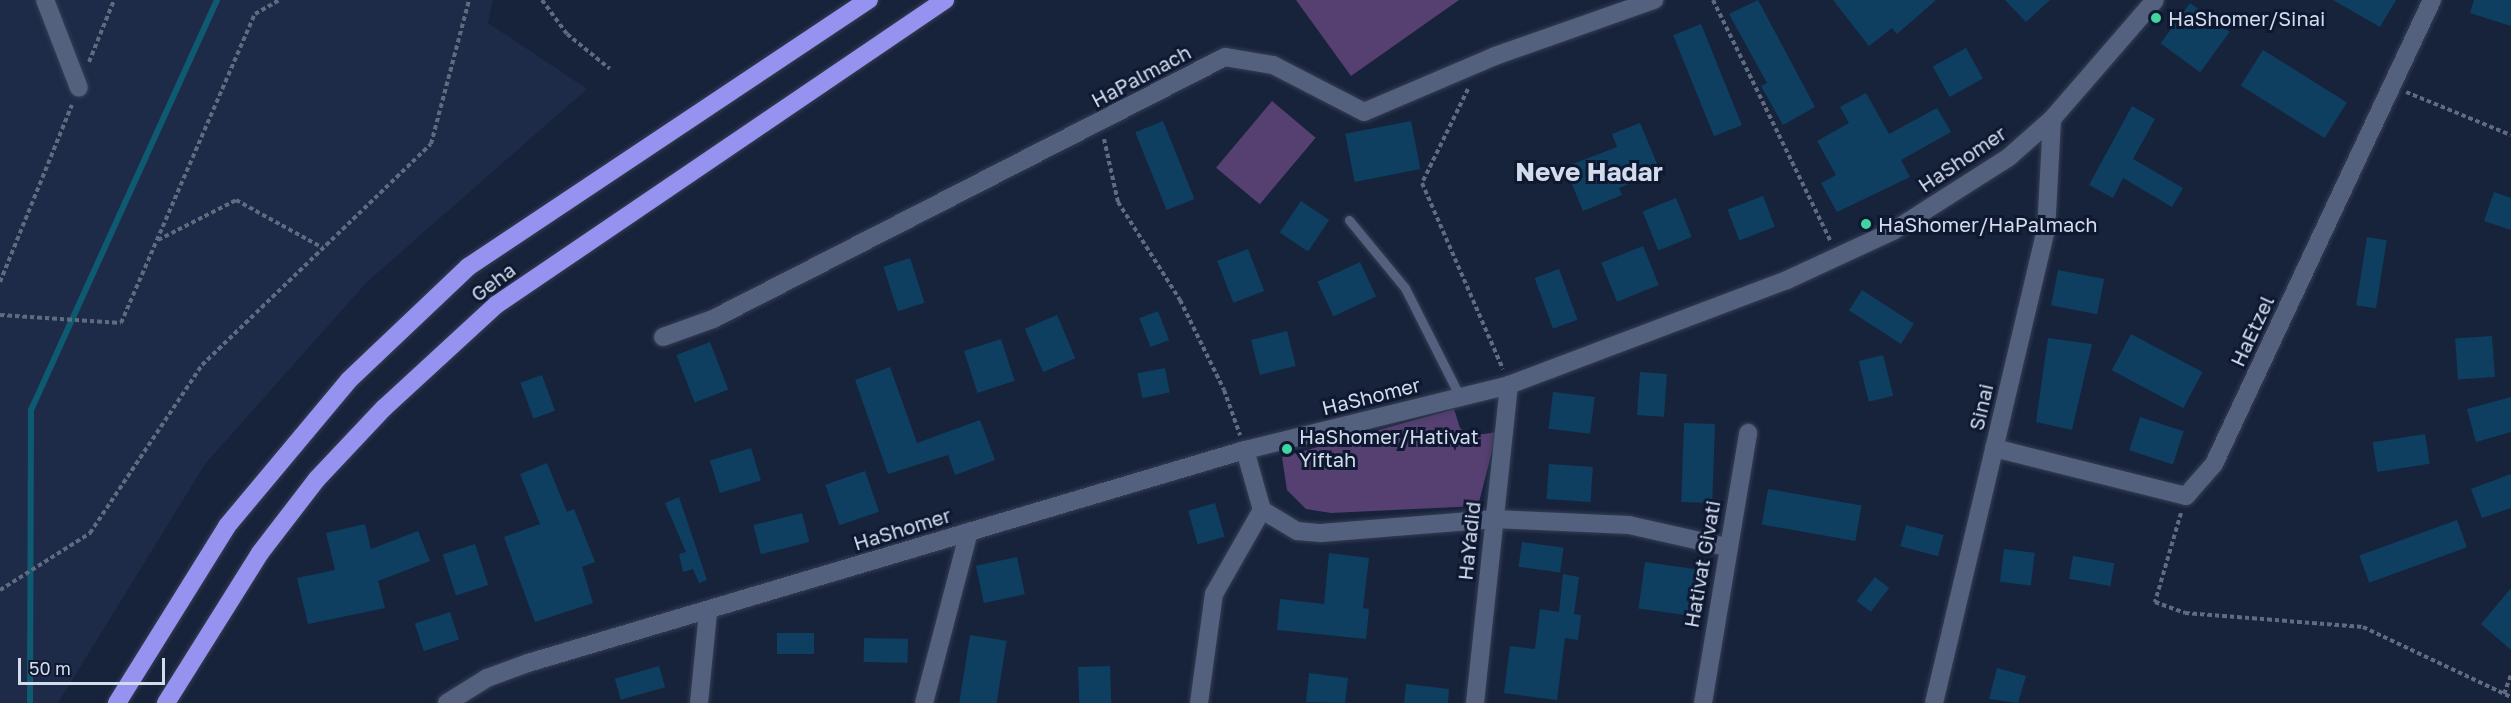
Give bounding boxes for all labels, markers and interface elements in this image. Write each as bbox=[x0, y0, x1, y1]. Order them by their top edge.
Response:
place label: HaShomer/Sinai bbox=[2168, 6, 2325, 30]
marker: HaShomer/Sinai bbox=[2149, 11, 2163, 25]
street label: HaPalmach bbox=[1087, 40, 1195, 112]
street label: HaShomer bbox=[1914, 121, 2010, 197]
district label: Neve Hadar bbox=[1515, 156, 1663, 188]
place label: HaShomer/HaPalmach bbox=[1878, 212, 2098, 236]
marker: HaShomer/HaPalmach bbox=[1859, 217, 1873, 231]
street label: Geha bbox=[466, 258, 520, 306]
street label: HaEtzel bbox=[2225, 292, 2279, 370]
street label: HaShomer bbox=[1319, 372, 1423, 420]
street label: Sinai bbox=[1964, 381, 1998, 433]
place label: HaShomer/Hativat Yiftah bbox=[1299, 425, 1479, 472]
marker: HaShomer/Hativat Yiftah bbox=[1280, 442, 1294, 456]
street label: Hativat Givati bbox=[1679, 498, 1725, 630]
street label: HaYadid bbox=[1453, 500, 1485, 582]
street label: HaShomer bbox=[850, 503, 954, 555]
scale bar bbox=[21, 646, 168, 684]
text: 50 m bbox=[29, 657, 71, 679]

